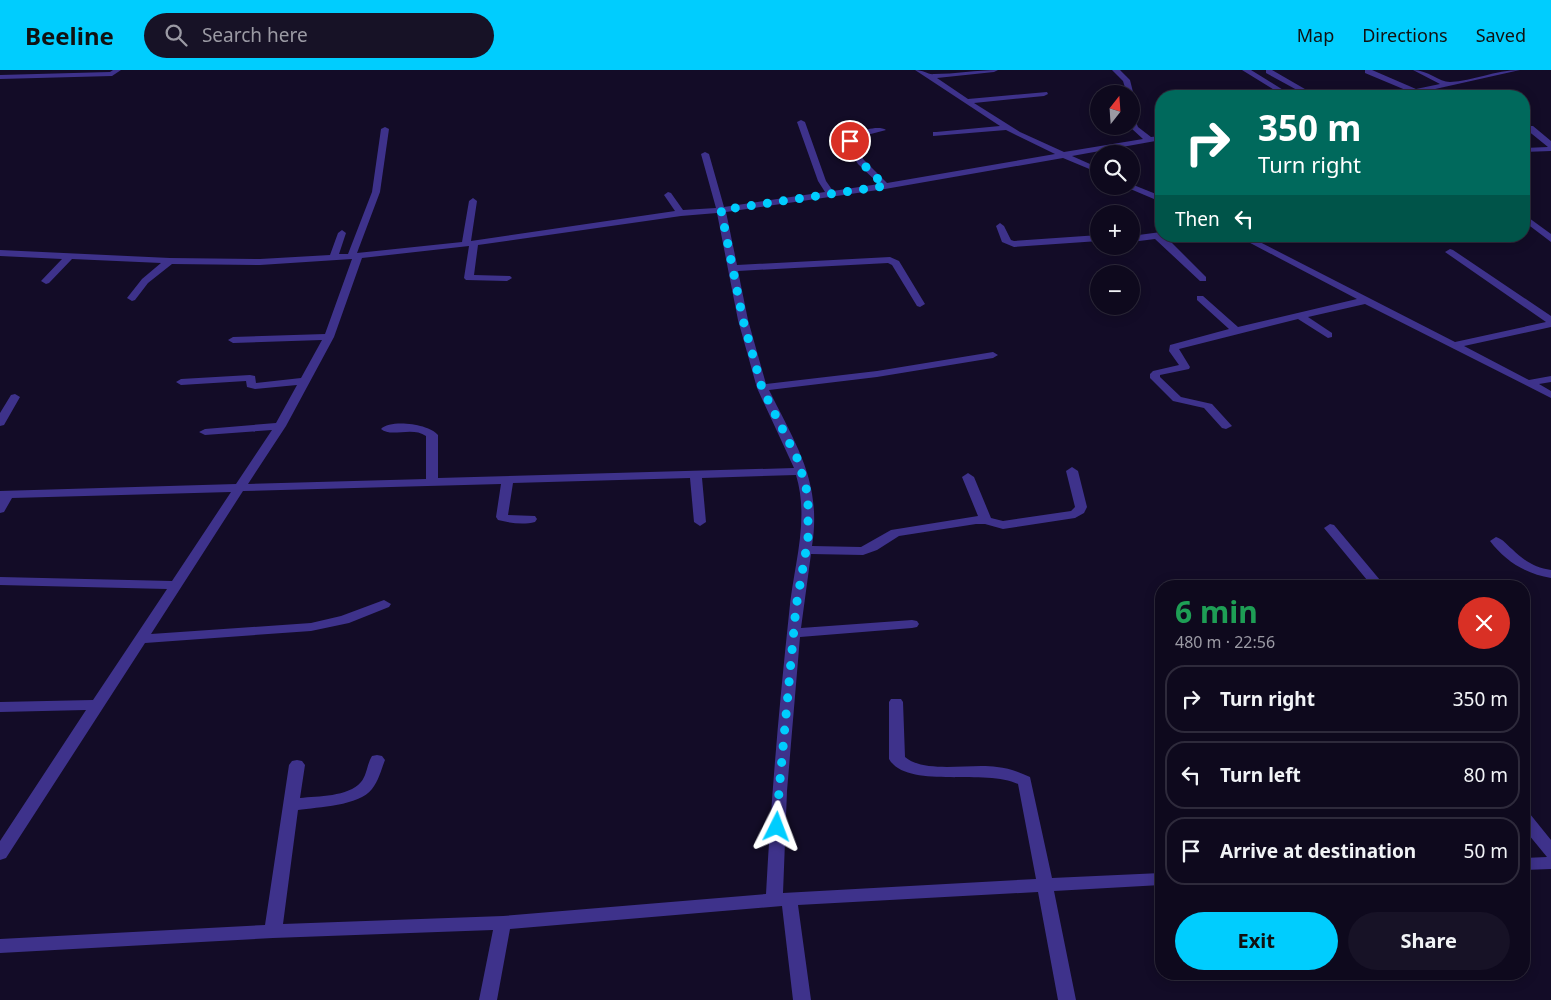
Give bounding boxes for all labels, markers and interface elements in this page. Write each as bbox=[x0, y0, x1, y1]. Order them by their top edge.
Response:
search box bbox=[144, 13, 494, 58]
text: Beeline bbox=[25, 19, 114, 52]
icon: search bbox=[162, 21, 190, 49]
text: Search here bbox=[202, 22, 308, 48]
text: Map bbox=[1297, 23, 1334, 47]
text: Directions bbox=[1362, 23, 1448, 47]
text: Saved bbox=[1476, 23, 1526, 47]
north arrow bbox=[1090, 85, 1140, 135]
map controls bbox=[1090, 85, 1140, 315]
text: 350 m bbox=[1258, 104, 1361, 151]
icon: right bbox=[1175, 110, 1240, 175]
pin bbox=[829, 120, 871, 162]
icon: arrive bbox=[836, 127, 864, 155]
button: search bbox=[1090, 145, 1140, 195]
text: Turn right bbox=[1258, 149, 1361, 179]
button: + bbox=[1090, 205, 1140, 255]
icon: left bbox=[1230, 205, 1258, 233]
text: Then bbox=[1175, 206, 1220, 232]
button: − bbox=[1090, 265, 1140, 315]
text: 6 min bbox=[1175, 591, 1258, 632]
button: close bbox=[1458, 597, 1510, 649]
text: 480 m · 22:56 bbox=[1175, 631, 1275, 653]
icon: right bbox=[1177, 685, 1205, 713]
text: Turn right bbox=[1220, 686, 1315, 712]
text: 350 m bbox=[1453, 686, 1508, 712]
icon: left bbox=[1177, 761, 1205, 789]
text: Turn left bbox=[1220, 762, 1301, 788]
text: 80 m bbox=[1464, 762, 1508, 788]
position arrow bbox=[750, 800, 802, 852]
icon: arrive bbox=[1177, 837, 1205, 865]
text: Arrive at destination bbox=[1220, 838, 1416, 864]
text: 50 m bbox=[1464, 838, 1508, 864]
button: Exit bbox=[1175, 912, 1338, 970]
button: Share bbox=[1348, 912, 1510, 970]

